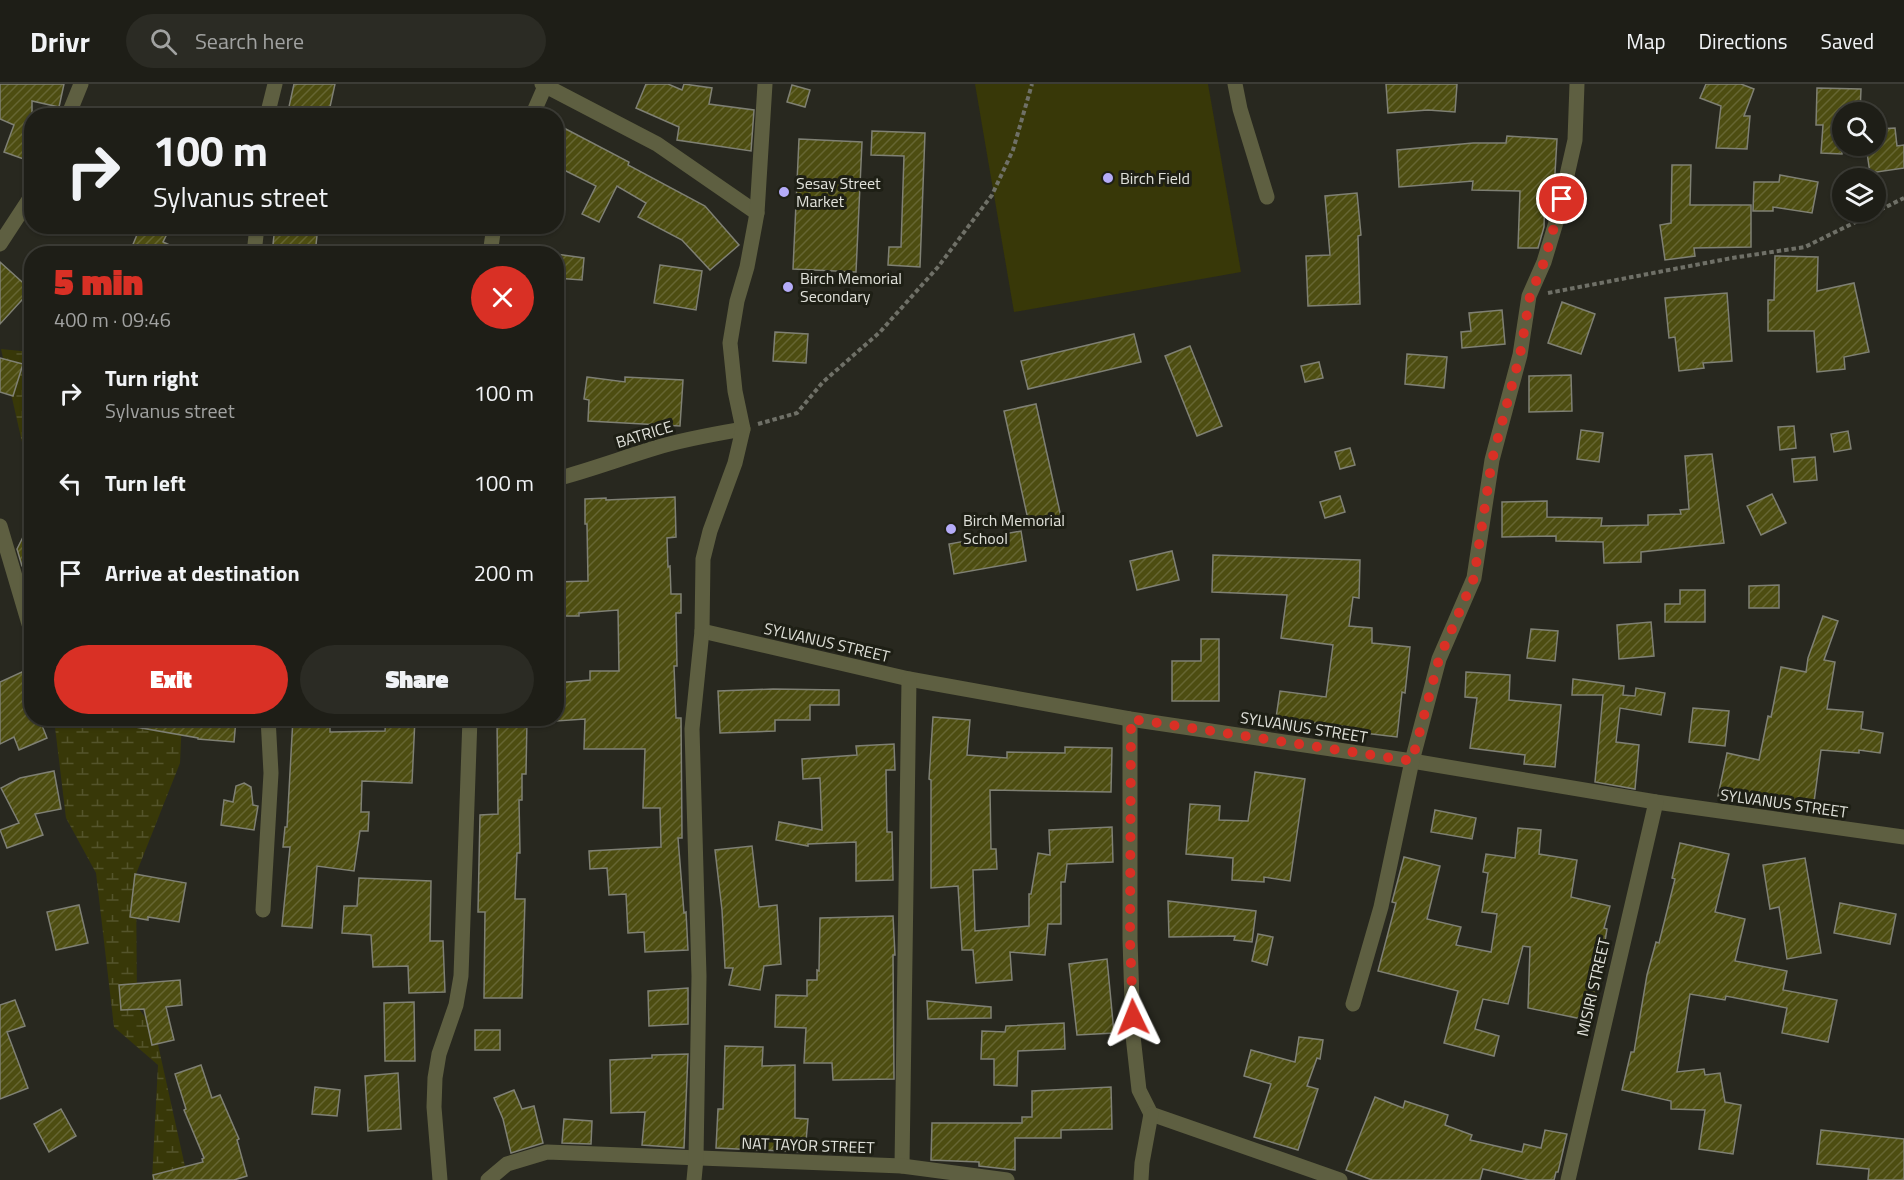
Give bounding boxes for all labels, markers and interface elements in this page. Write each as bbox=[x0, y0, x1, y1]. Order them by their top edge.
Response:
search box bbox=[126, 14, 546, 68]
text: Drivr bbox=[30, 20, 90, 63]
text: Search here bbox=[195, 24, 304, 58]
icon: search bbox=[147, 25, 180, 58]
text: Map bbox=[1626, 25, 1666, 57]
text: Directions bbox=[1699, 25, 1788, 57]
text: Saved bbox=[1821, 25, 1874, 57]
map controls bbox=[1832, 102, 1886, 222]
button: search bbox=[1832, 102, 1886, 156]
text: 100 m bbox=[153, 118, 268, 182]
icon: right bbox=[54, 132, 132, 210]
place label: Birch Field bbox=[1120, 166, 1190, 190]
button: layers bbox=[1832, 168, 1886, 222]
place label: Sesay Street Market bbox=[796, 171, 881, 213]
marker: Birch Field bbox=[1101, 171, 1115, 185]
pin bbox=[1536, 173, 1587, 224]
text: Sylvanus street bbox=[153, 176, 328, 217]
icon: arrive bbox=[1545, 182, 1578, 215]
marker: Sesay Street Market bbox=[777, 185, 791, 199]
text: 5 min bbox=[54, 254, 143, 309]
button: close bbox=[471, 266, 534, 329]
place label: Birch Memorial Secondary bbox=[800, 266, 902, 308]
marker: Birch Memorial Secondary bbox=[781, 280, 795, 294]
text: 400 m · 09:46 bbox=[54, 304, 171, 335]
text: Turn right bbox=[105, 361, 199, 395]
text: 100 m bbox=[474, 376, 534, 410]
icon: right bbox=[54, 377, 87, 410]
text: Sylvanus street bbox=[105, 395, 235, 426]
street label: BATRICE bbox=[613, 414, 675, 454]
text: Turn left bbox=[105, 466, 186, 500]
text: 100 m bbox=[474, 466, 534, 500]
icon: left bbox=[54, 467, 87, 500]
place label: Birch Memorial School bbox=[963, 508, 1065, 550]
marker: Birch Memorial School bbox=[944, 522, 958, 536]
text: Arrive at destination bbox=[105, 556, 300, 590]
text: 200 m bbox=[474, 556, 534, 590]
icon: arrive bbox=[54, 557, 87, 590]
street label: SYLVANUS STREET bbox=[762, 616, 893, 668]
button: Exit bbox=[54, 645, 288, 714]
button: Share bbox=[300, 645, 534, 714]
street label: SYLVANUS STREET bbox=[1239, 705, 1370, 749]
street label: SYLVANUS STREET bbox=[1719, 782, 1850, 824]
street label: MISIRI STREET bbox=[1570, 935, 1616, 1039]
position arrow bbox=[1101, 985, 1165, 1049]
street label: NAT TAYOR STREET bbox=[741, 1131, 876, 1159]

